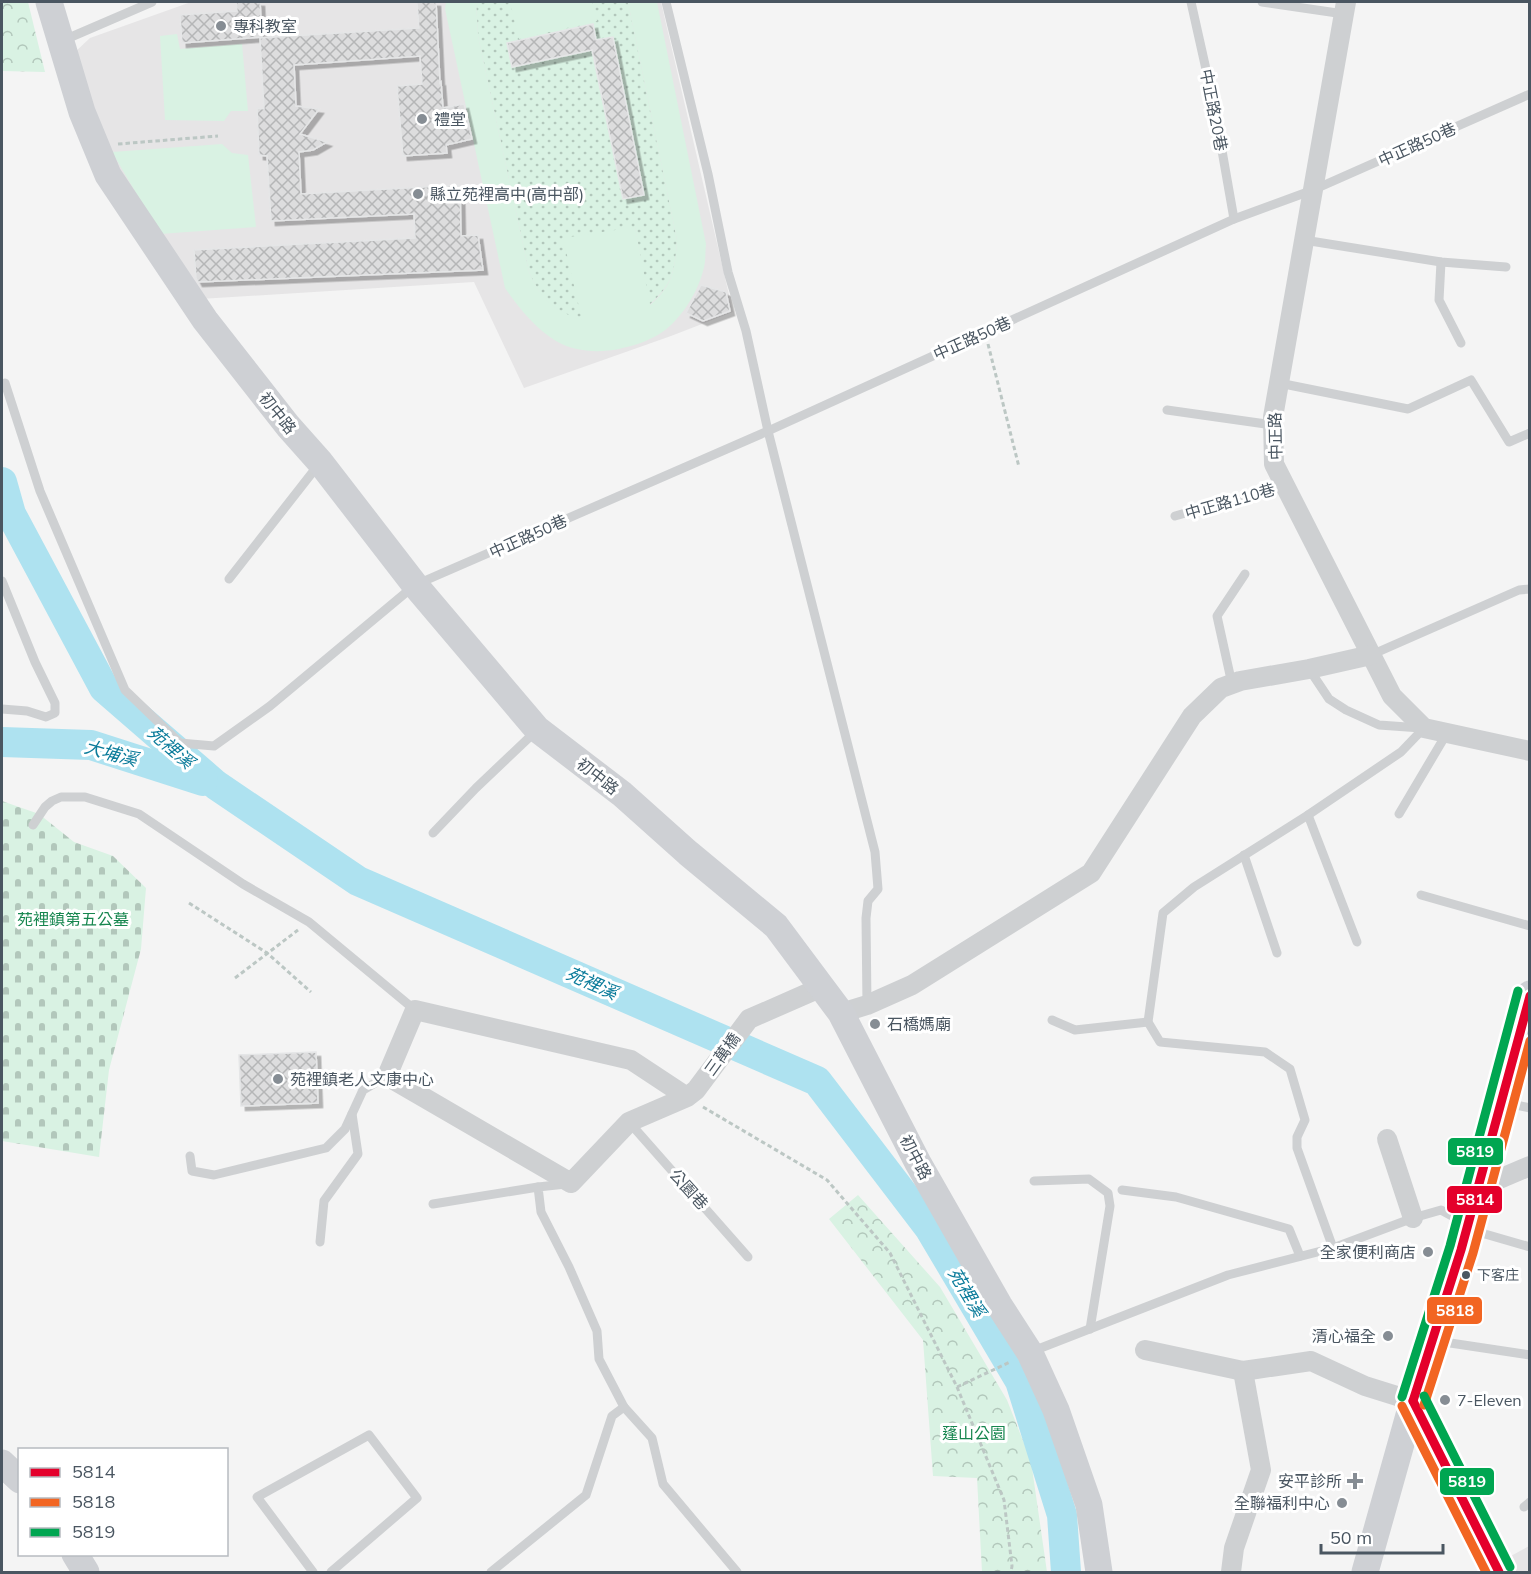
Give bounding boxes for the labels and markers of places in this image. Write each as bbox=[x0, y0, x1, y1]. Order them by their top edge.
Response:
place label: 專科教室 bbox=[233, 16, 297, 36]
marker: 專科教室 bbox=[214, 19, 228, 33]
place label: 禮堂 bbox=[434, 109, 466, 129]
marker: 禮堂 bbox=[415, 112, 429, 126]
place label: 縣立苑裡高中(高中部) bbox=[430, 184, 584, 204]
marker: 縣立苑裡高中(高中部) bbox=[411, 187, 425, 201]
place label: 石橋媽廟 bbox=[887, 1014, 951, 1034]
marker: 石橋媽廟 bbox=[868, 1017, 882, 1031]
place label: 苑裡鎮老人文康中心 bbox=[290, 1069, 434, 1089]
marker: 苑裡鎮老人文康中心 bbox=[271, 1072, 285, 1086]
place label: 全家便利商店 bbox=[1320, 1242, 1416, 1262]
marker: 全家便利商店 bbox=[1421, 1245, 1435, 1259]
place label: 下客庄 bbox=[1477, 1266, 1519, 1284]
marker: 下客庄 bbox=[1460, 1269, 1472, 1281]
place label: 清心福全 bbox=[1312, 1326, 1376, 1346]
marker: 清心福全 bbox=[1381, 1329, 1395, 1343]
place label: 7-Eleven bbox=[1457, 1390, 1522, 1410]
marker: 7-Eleven bbox=[1438, 1393, 1452, 1407]
place label: 安平診所 bbox=[1278, 1471, 1342, 1491]
marker: 安平診所 bbox=[1346, 1472, 1364, 1490]
place label: 全聯福利中心 bbox=[1234, 1493, 1330, 1513]
marker: 全聯福利中心 bbox=[1335, 1496, 1349, 1510]

